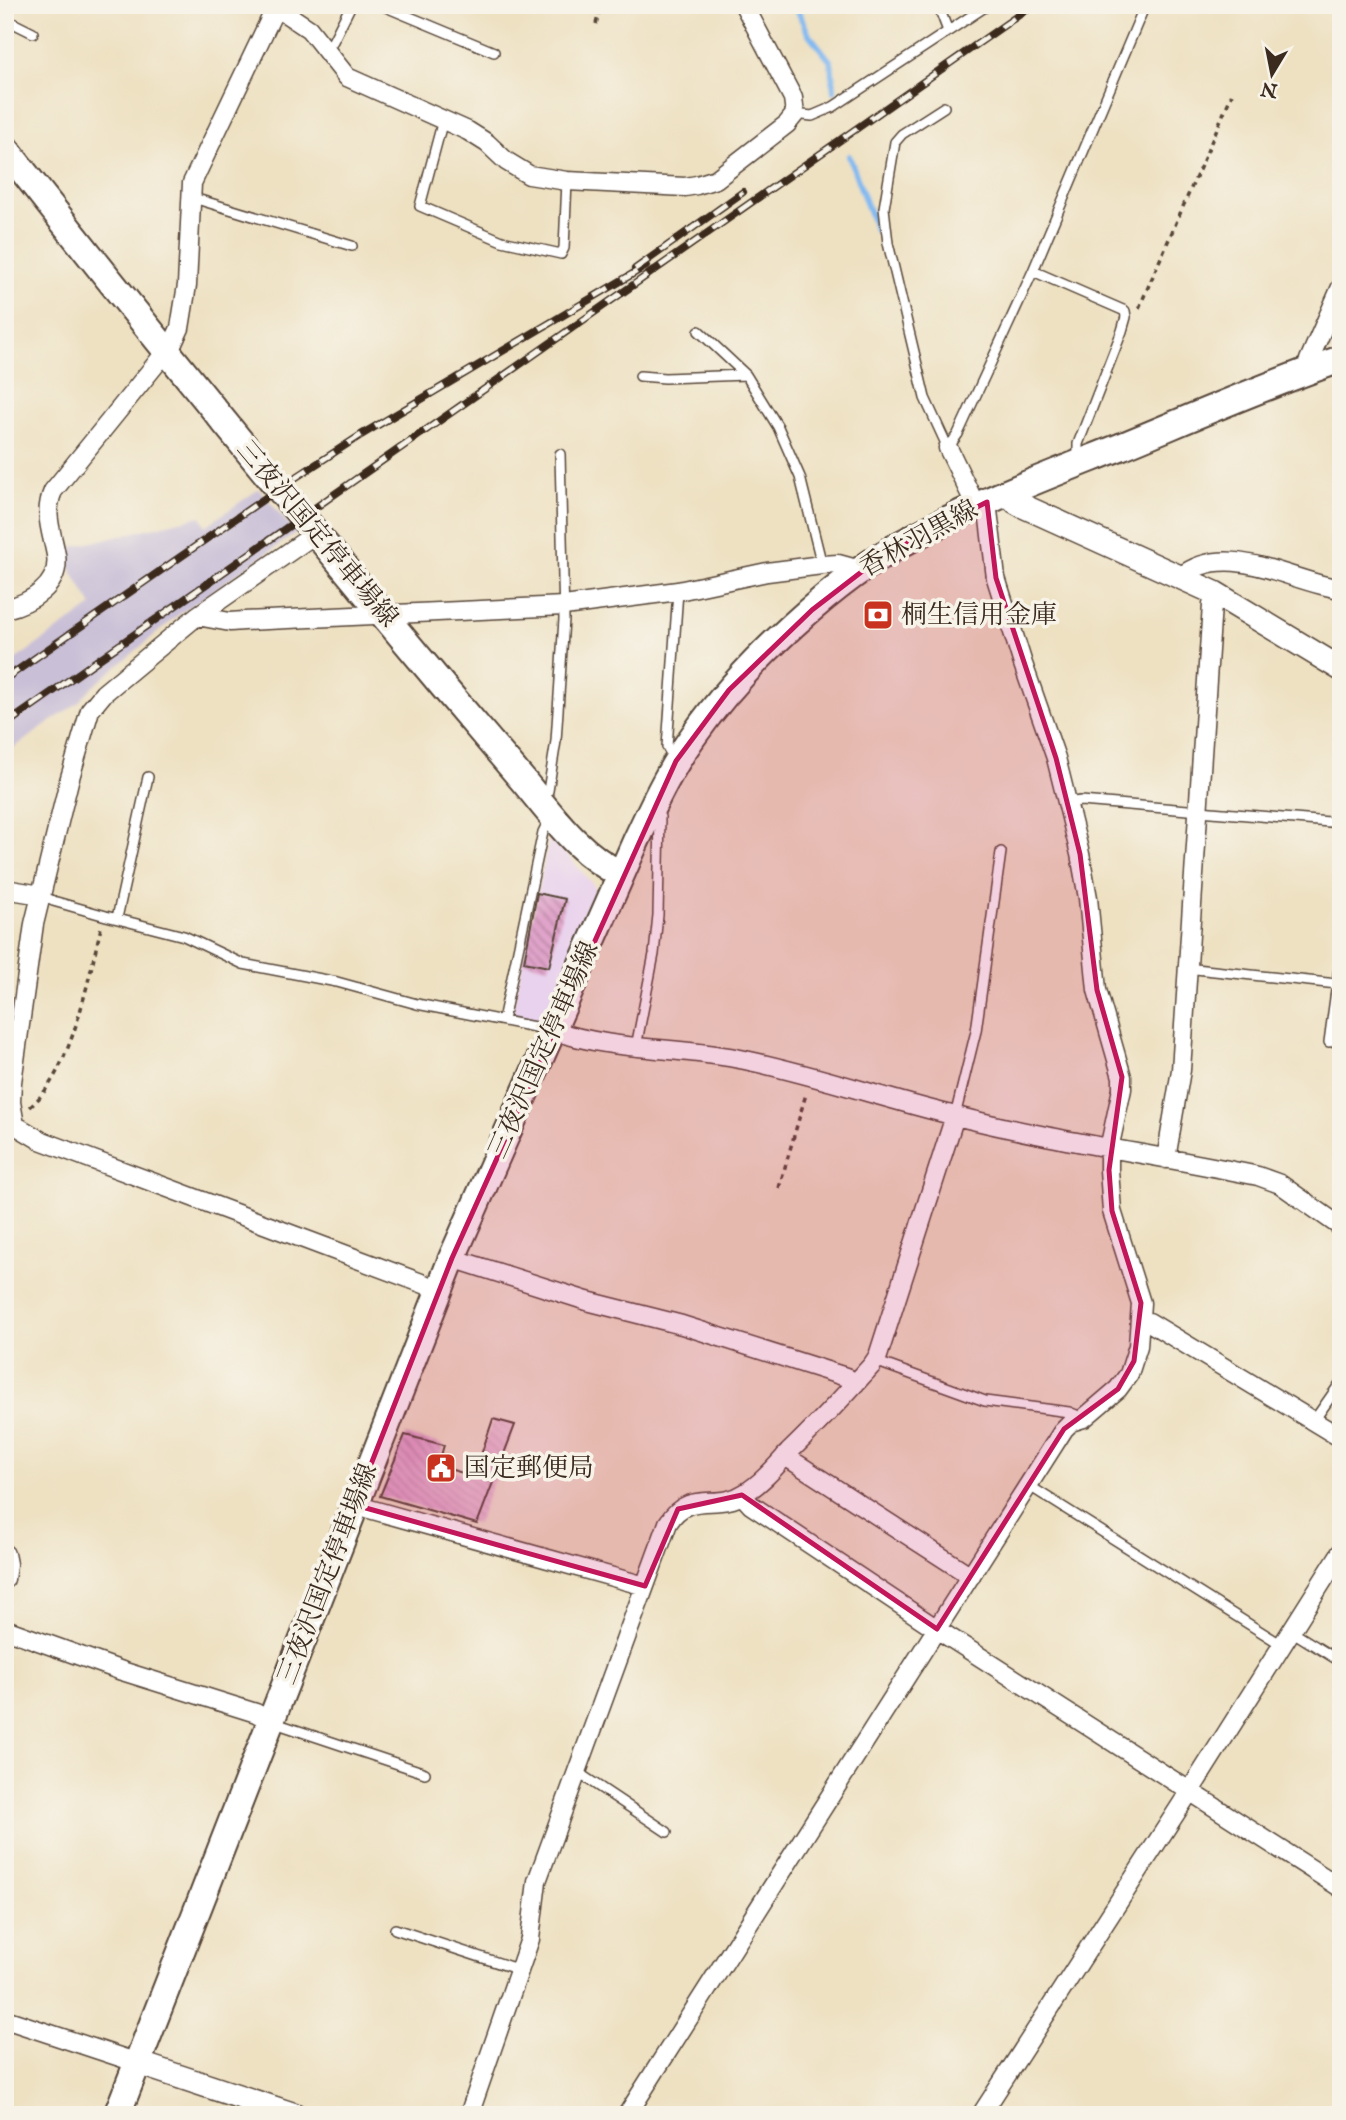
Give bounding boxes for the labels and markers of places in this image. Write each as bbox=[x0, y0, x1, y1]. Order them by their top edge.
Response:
bank icon: 桐生信用金庫 bbox=[861, 598, 895, 632]
place label: 桐生信用金庫 bbox=[901, 599, 1057, 632]
public building icon: 国定郵便局 bbox=[424, 1451, 458, 1485]
place label: 国定郵便局 bbox=[464, 1452, 594, 1485]

